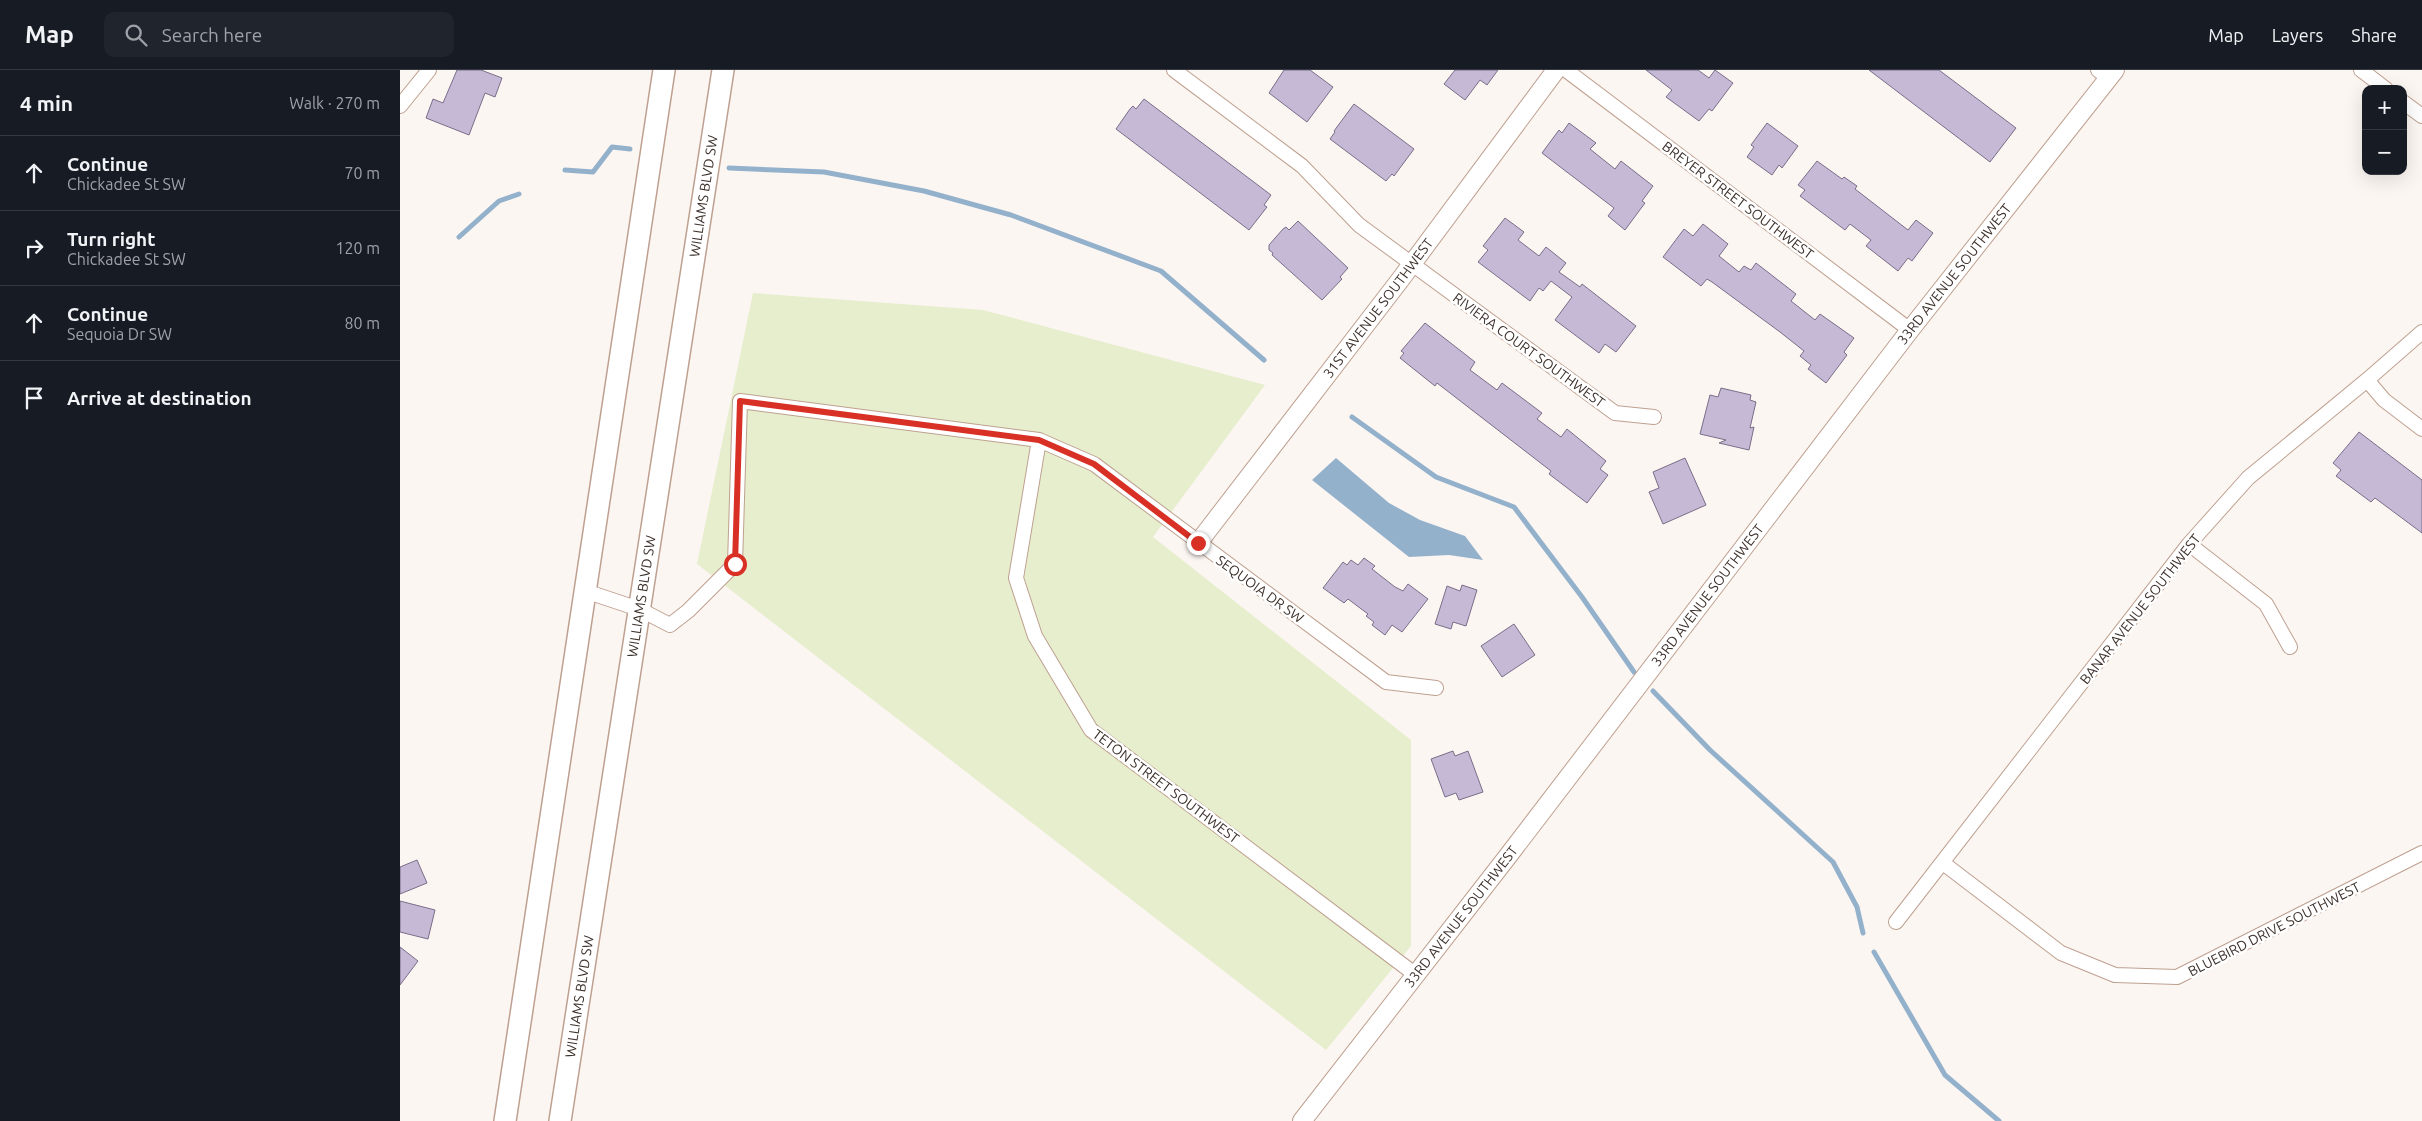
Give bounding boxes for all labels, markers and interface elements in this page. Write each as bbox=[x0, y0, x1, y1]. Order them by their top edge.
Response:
search box bbox=[104, 12, 454, 57]
text: Map bbox=[25, 21, 74, 48]
icon: search bbox=[122, 21, 150, 49]
text: Search here bbox=[162, 24, 262, 46]
text: Map bbox=[2208, 25, 2244, 45]
text: Layers bbox=[2272, 25, 2323, 45]
text: Share bbox=[2351, 25, 2397, 45]
map controls bbox=[2362, 85, 2407, 175]
button: + bbox=[2362, 85, 2407, 130]
text: 4 min bbox=[20, 91, 73, 115]
text: Walk · 270 m bbox=[289, 94, 380, 112]
button: − bbox=[2362, 130, 2407, 175]
street label: WILLIAMS BLVD SW bbox=[686, 134, 721, 258]
street label: BREYER STREET SOUTHWEST bbox=[1659, 138, 1817, 262]
text: Continue bbox=[67, 153, 148, 175]
icon: ahead bbox=[20, 159, 48, 187]
text: 70 m bbox=[344, 164, 380, 182]
text: Chickadee St SW bbox=[67, 175, 186, 193]
street label: 33RD AVENUE SOUTHWEST bbox=[1894, 200, 2015, 348]
text: Turn right bbox=[67, 228, 155, 250]
icon: right bbox=[20, 234, 48, 262]
street label: 31ST AVENUE SOUTHWEST bbox=[1320, 235, 1436, 381]
text: 120 m bbox=[335, 239, 380, 257]
text: Chickadee St SW bbox=[67, 250, 186, 268]
street label: RIVIERA COURT SOUTHWEST bbox=[1450, 289, 1608, 411]
text: Continue bbox=[67, 303, 148, 325]
icon: ahead bbox=[20, 309, 48, 337]
text: 80 m bbox=[344, 314, 380, 332]
text: Sequoia Dr SW bbox=[67, 325, 172, 343]
icon: arrive bbox=[20, 384, 48, 412]
text: Arrive at destination bbox=[67, 387, 252, 409]
street label: 33RD AVENUE SOUTHWEST bbox=[1648, 521, 1767, 669]
street label: BANAR AVENUE SOUTHWEST bbox=[2076, 531, 2204, 687]
route end bbox=[1187, 532, 1210, 555]
street label: WILLIAMS BLVD SW bbox=[624, 534, 659, 658]
street label: SEQUOIA DR SW bbox=[1213, 552, 1307, 626]
route start bbox=[724, 553, 747, 576]
street label: TETON STREET SOUTHWEST bbox=[1090, 726, 1242, 846]
street label: 33RD AVENUE SOUTHWEST bbox=[1401, 842, 1521, 990]
street label: BLUEBIRD DRIVE SOUTHWEST bbox=[2185, 878, 2363, 979]
street label: WILLIAMS BLVD SW bbox=[562, 934, 597, 1059]

